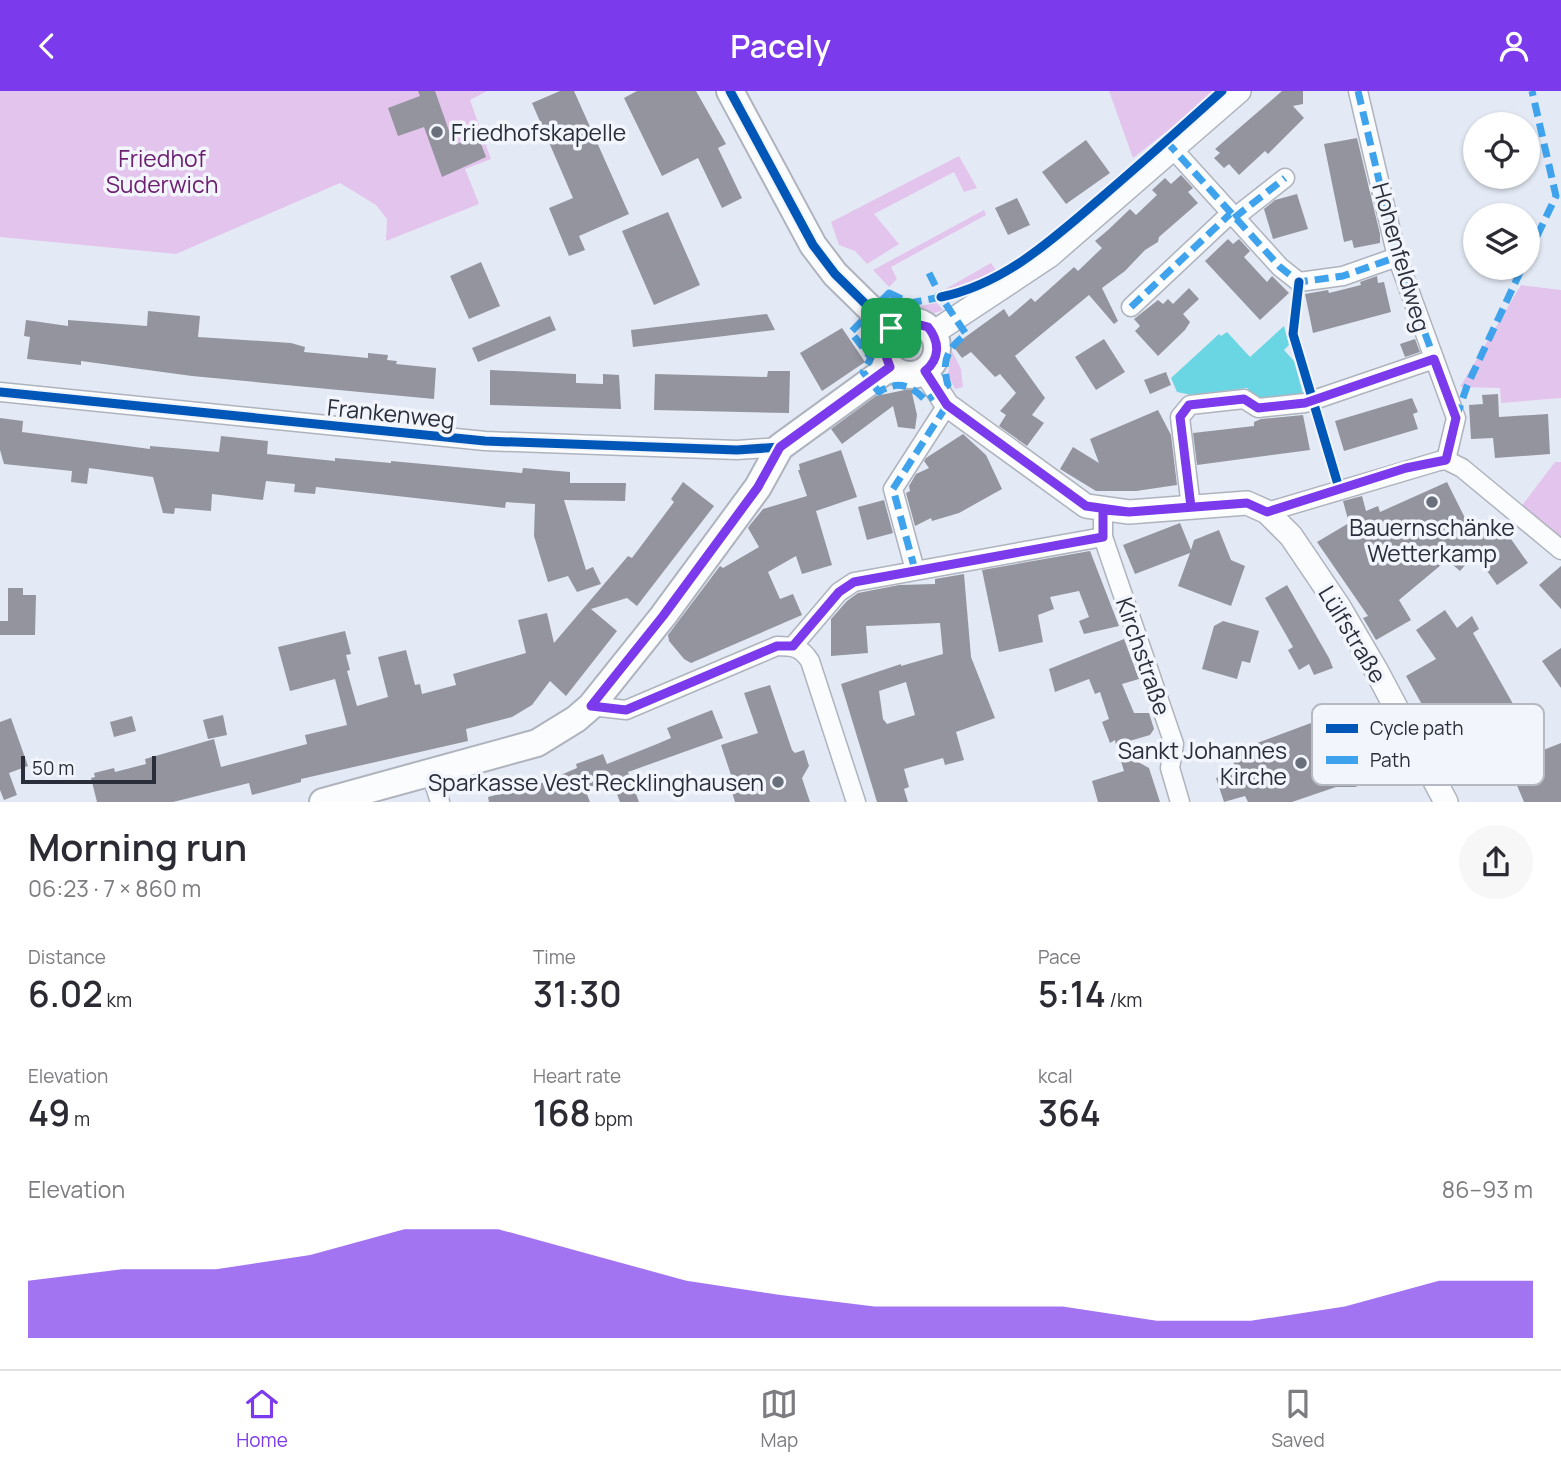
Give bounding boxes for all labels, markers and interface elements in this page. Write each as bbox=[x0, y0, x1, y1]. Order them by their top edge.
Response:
text: Pacely bbox=[730, 24, 831, 68]
icon: back bbox=[28, 27, 66, 65]
icon: person bbox=[1495, 27, 1533, 65]
map controls bbox=[1463, 112, 1540, 280]
button: locate bbox=[1463, 112, 1540, 189]
place label: Friedhofskapelle bbox=[451, 116, 626, 148]
marker: Friedhofskapelle bbox=[429, 124, 445, 140]
park label: Friedhof Suderwich bbox=[106, 142, 218, 200]
street label: Hohenfeldweg bbox=[1365, 178, 1439, 336]
button: layers bbox=[1463, 203, 1540, 280]
pin bbox=[861, 298, 921, 358]
icon: arrive bbox=[872, 309, 910, 347]
street label: Frankenweg bbox=[326, 390, 456, 436]
marker: Bauernschänke Wetterkamp bbox=[1424, 494, 1440, 510]
place label: Bauernschänke Wetterkamp bbox=[1349, 511, 1515, 569]
street label: Lülfstraße bbox=[1311, 579, 1395, 689]
street label: Kirchstraße bbox=[1109, 593, 1179, 719]
legend bbox=[1312, 704, 1544, 785]
text: Cycle path bbox=[1370, 715, 1464, 741]
place label: Sankt Johannes Kirche bbox=[1118, 734, 1287, 792]
text: Path bbox=[1370, 747, 1410, 773]
scale bar bbox=[21, 753, 156, 785]
text: 50 m bbox=[32, 755, 74, 781]
marker: Sankt Johannes Kirche bbox=[1293, 755, 1309, 771]
place label: Sparkasse Vest Recklinghausen bbox=[428, 766, 764, 798]
marker: Sparkasse Vest Recklinghausen bbox=[770, 774, 786, 790]
text: Morning run bbox=[28, 820, 247, 872]
button: share bbox=[1459, 825, 1533, 899]
text: 06:23 · 7 × 860 m bbox=[28, 872, 201, 904]
text: Distance bbox=[28, 944, 106, 970]
text: Time bbox=[533, 944, 576, 970]
text: Pace bbox=[1038, 944, 1081, 970]
text: 6.02 bbox=[28, 970, 103, 1018]
text: 31:30 bbox=[533, 970, 622, 1018]
text: 5:14 bbox=[1038, 970, 1106, 1018]
text: km bbox=[103, 987, 132, 1013]
text: /km bbox=[1106, 987, 1142, 1013]
text: Elevation bbox=[28, 1063, 108, 1089]
text: Heart rate bbox=[533, 1063, 621, 1089]
text: kcal bbox=[1038, 1063, 1073, 1089]
text: 49 bbox=[28, 1089, 70, 1137]
text: 168 bbox=[533, 1089, 591, 1137]
text: 364 bbox=[1038, 1089, 1101, 1137]
text: m bbox=[70, 1106, 90, 1132]
text: bpm bbox=[591, 1106, 633, 1132]
text: Elevation bbox=[28, 1173, 125, 1205]
text: 86–93 m bbox=[1442, 1173, 1533, 1205]
tab: Home bbox=[236, 1385, 288, 1453]
tab: Map bbox=[760, 1385, 798, 1453]
tab: Saved bbox=[1271, 1385, 1325, 1453]

